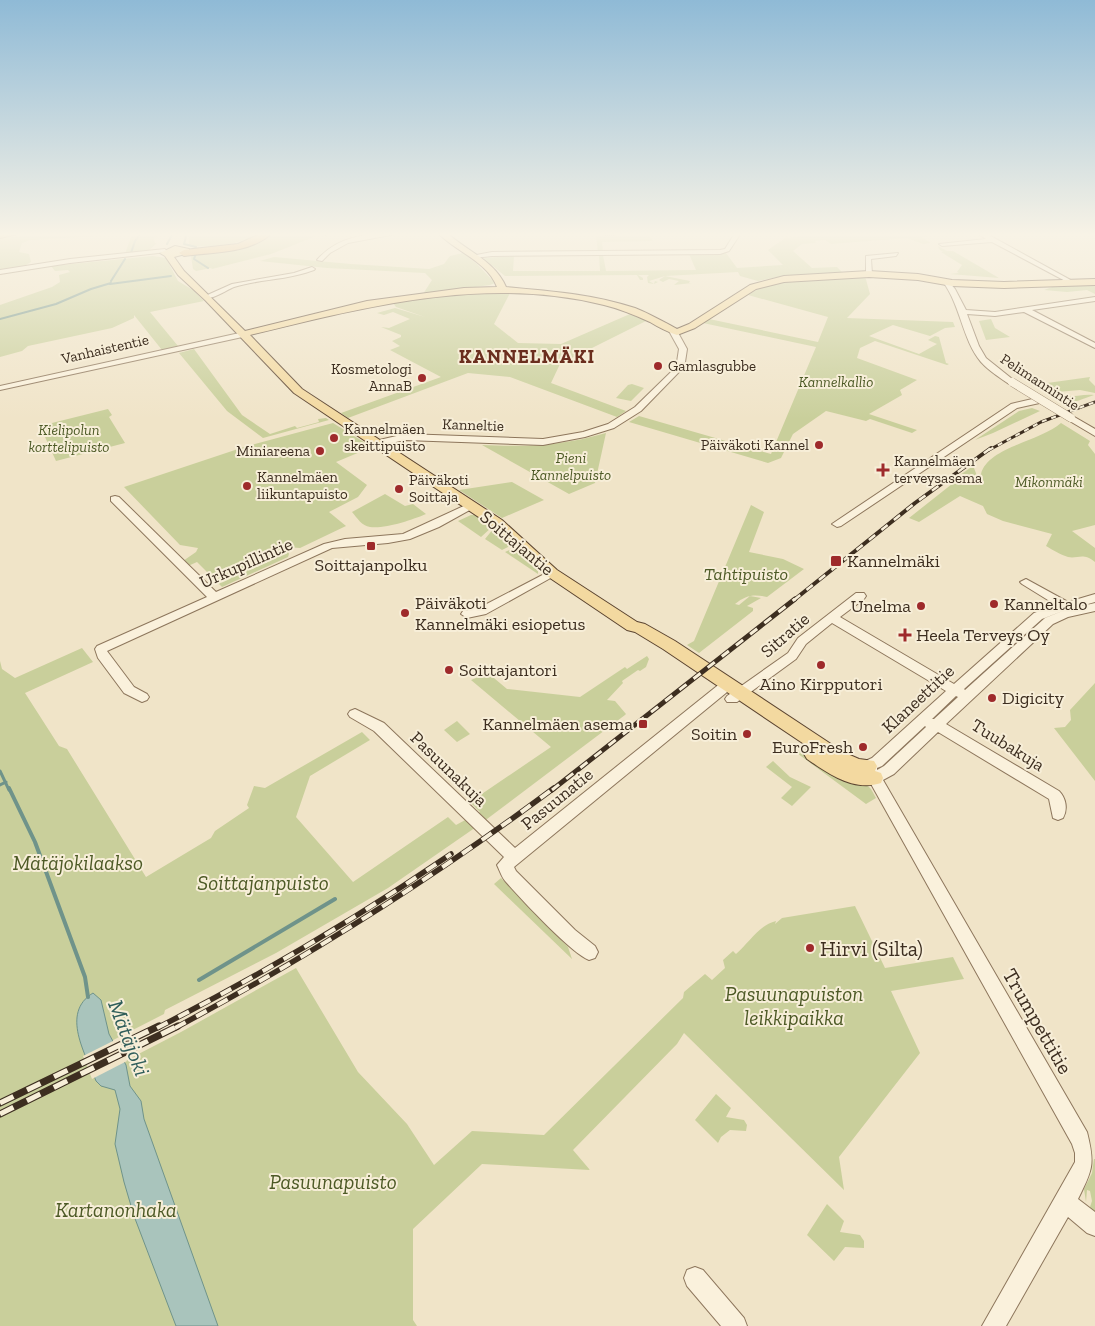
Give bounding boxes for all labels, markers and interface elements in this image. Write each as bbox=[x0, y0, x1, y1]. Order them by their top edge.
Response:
street label: Vanhaistentie bbox=[59, 330, 150, 368]
district label: KANNELMÄKI bbox=[459, 345, 595, 368]
street label: Pelimannintie bbox=[997, 350, 1083, 414]
place label: Gamlasgubbe bbox=[668, 357, 756, 375]
place label: Kosmetologi AnnaB bbox=[331, 360, 412, 395]
marker: Gamlasgubbe bbox=[652, 360, 664, 372]
marker: Kosmetologi AnnaB bbox=[416, 372, 428, 384]
park label: Kannelkallio bbox=[799, 373, 873, 391]
street label: Kanneltie bbox=[442, 415, 504, 435]
place label: Kannelmäen skeittipuisto bbox=[344, 420, 426, 455]
park label: Kielipolun korttelipuisto bbox=[28, 421, 110, 456]
marker: Kannelmäen skeittipuisto bbox=[328, 432, 340, 444]
place label: Päiväkoti Kannel bbox=[701, 436, 809, 454]
marker: Päiväkoti Kannel bbox=[813, 439, 825, 451]
place label: Miniareena bbox=[236, 442, 310, 460]
marker: Miniareena bbox=[314, 445, 326, 457]
park label: Pieni Kannelpuisto bbox=[531, 449, 611, 484]
place label: Kannelmäen terveysasema bbox=[894, 452, 982, 487]
marker: Kannelmäen terveysasema bbox=[876, 463, 890, 477]
place label: Kannelmäen liikuntapuisto bbox=[257, 468, 348, 503]
place label: Päiväkoti Soittaja bbox=[409, 471, 469, 506]
park label: Mikonmäki bbox=[1015, 473, 1083, 491]
marker: Kannelmäen liikuntapuisto bbox=[241, 480, 253, 492]
marker: Päiväkoti Soittaja bbox=[393, 483, 405, 495]
street label: Soittajantie bbox=[476, 506, 558, 580]
street label: Urkupillintie bbox=[196, 533, 296, 593]
marker: Soittajanpolku bbox=[365, 540, 377, 552]
place label: Kannelmäki bbox=[847, 550, 940, 572]
place label: Soittajanpolku bbox=[315, 554, 427, 576]
marker: Kannelmäki bbox=[829, 554, 843, 568]
park label: Tahtipuisto bbox=[704, 563, 788, 585]
place label: Päiväkoti Kannelmäki esiopetus bbox=[415, 592, 586, 635]
place label: Kanneltalo bbox=[1004, 593, 1088, 615]
place label: Unelma bbox=[851, 595, 911, 617]
marker: Kanneltalo bbox=[988, 598, 1000, 610]
marker: Unelma bbox=[915, 600, 927, 612]
marker: Päiväkoti Kannelmäki esiopetus bbox=[399, 607, 411, 619]
street label: Sitratie bbox=[756, 608, 814, 662]
place label: Heela Terveys Oy bbox=[916, 624, 1050, 646]
marker: Heela Terveys Oy bbox=[898, 628, 912, 642]
place label: Soittajantori bbox=[459, 659, 557, 681]
marker: Aino Kirpputori bbox=[815, 659, 827, 671]
street label: Klaneettitie bbox=[877, 660, 959, 738]
marker: Soittajantori bbox=[443, 664, 455, 676]
place label: Aino Kirpputori bbox=[760, 673, 882, 695]
place label: Digicity bbox=[1002, 687, 1065, 709]
marker: Digicity bbox=[986, 692, 998, 704]
place label: Kannelmäen asema bbox=[483, 713, 633, 735]
street label: Tuubakuja bbox=[967, 714, 1049, 776]
marker: Kannelmäen asema bbox=[637, 718, 649, 730]
place label: Soitin bbox=[691, 723, 738, 745]
street label: Pasuunakuja bbox=[406, 727, 492, 811]
marker: Soitin bbox=[741, 728, 753, 740]
place label: EuroFresh bbox=[772, 736, 853, 758]
marker: EuroFresh bbox=[857, 741, 869, 753]
street label: Pasuunatie bbox=[517, 763, 597, 835]
park label: Mätäjokilaakso bbox=[13, 850, 143, 875]
park label: Soittajanpuisto bbox=[197, 870, 329, 895]
place label: Hirvi (Silta) bbox=[820, 936, 923, 961]
marker: Hirvi (Silta) bbox=[804, 942, 816, 954]
street label: Trumpettitie bbox=[998, 964, 1078, 1078]
park label: Pasuunapuiston leikkipaikka bbox=[725, 981, 863, 1030]
water label: Mätäjoki bbox=[102, 996, 156, 1080]
park label: Pasuunapuisto bbox=[269, 1169, 397, 1194]
park label: Kartanonhaka bbox=[55, 1197, 177, 1222]

